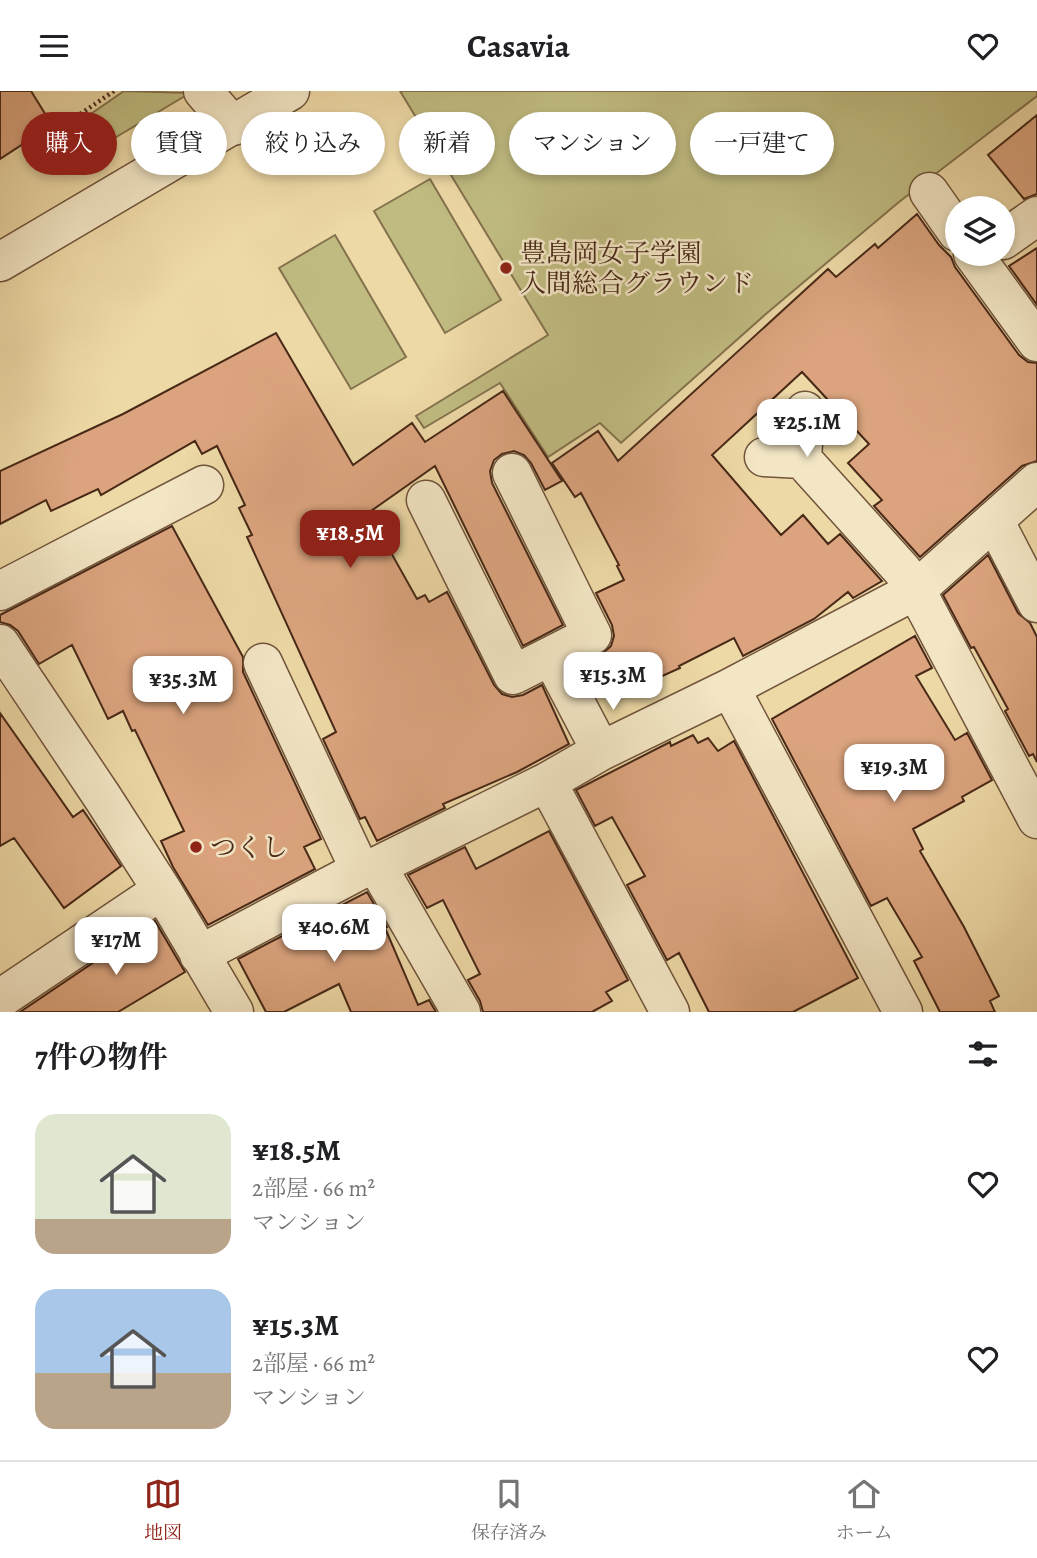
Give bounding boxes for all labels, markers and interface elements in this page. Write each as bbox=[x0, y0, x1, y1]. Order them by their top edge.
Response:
text: Casavia bbox=[467, 24, 570, 68]
icon: menu bbox=[35, 27, 73, 65]
icon: heart bbox=[964, 27, 1002, 65]
chip: 購入 bbox=[21, 112, 117, 175]
chip: 賃貸 bbox=[131, 112, 227, 175]
chip: 絞り込み bbox=[241, 112, 385, 175]
chip: 新着 bbox=[399, 112, 495, 175]
chip: マンション bbox=[509, 112, 676, 175]
chip: 一戸建て bbox=[690, 112, 834, 175]
map controls bbox=[945, 196, 1015, 266]
button: layers bbox=[945, 196, 1015, 266]
place label: 豊島岡女子学園 入間総合グラウンド bbox=[520, 236, 754, 301]
marker: 豊島岡女子学園 入間総合グラウンド bbox=[498, 260, 514, 276]
pin: ¥25.1M bbox=[750, 399, 864, 459]
text: ¥25.1M bbox=[773, 406, 841, 437]
pin: ¥18.5M bbox=[293, 511, 407, 570]
text: ¥18.5M bbox=[316, 517, 384, 548]
pin: ¥15.3M bbox=[556, 653, 670, 712]
pin: ¥35.3M bbox=[126, 657, 240, 716]
text: ¥15.3M bbox=[580, 659, 646, 690]
text: ¥35.3M bbox=[149, 663, 217, 694]
pin: ¥19.3M bbox=[837, 745, 951, 804]
text: ¥19.3M bbox=[860, 751, 928, 782]
place label: つくし bbox=[210, 830, 288, 865]
marker: つくし bbox=[188, 839, 204, 855]
pin: ¥40.6M bbox=[277, 905, 391, 964]
text: ¥40.6M bbox=[298, 911, 370, 942]
pin: ¥17M bbox=[75, 917, 157, 977]
text: ¥17M bbox=[91, 924, 141, 955]
icon: filters bbox=[964, 1035, 1002, 1073]
text: 7件の物件 bbox=[35, 1037, 168, 1077]
text: ¥18.5M bbox=[252, 1130, 341, 1170]
icon: home bbox=[91, 1142, 175, 1226]
icon: heart bbox=[964, 1165, 1002, 1203]
text: 2部屋 · 66 m² bbox=[252, 1173, 375, 1204]
text: マンション bbox=[252, 1207, 366, 1238]
text: ¥15.3M bbox=[252, 1305, 339, 1345]
icon: home bbox=[91, 1317, 175, 1401]
icon: heart bbox=[964, 1340, 1002, 1378]
text: 2部屋 · 66 m² bbox=[252, 1348, 375, 1379]
text: マンション bbox=[252, 1382, 366, 1413]
tab: 地図 bbox=[144, 1475, 182, 1546]
tab: 保存済み bbox=[471, 1475, 547, 1546]
tab: ホーム bbox=[836, 1475, 893, 1546]

